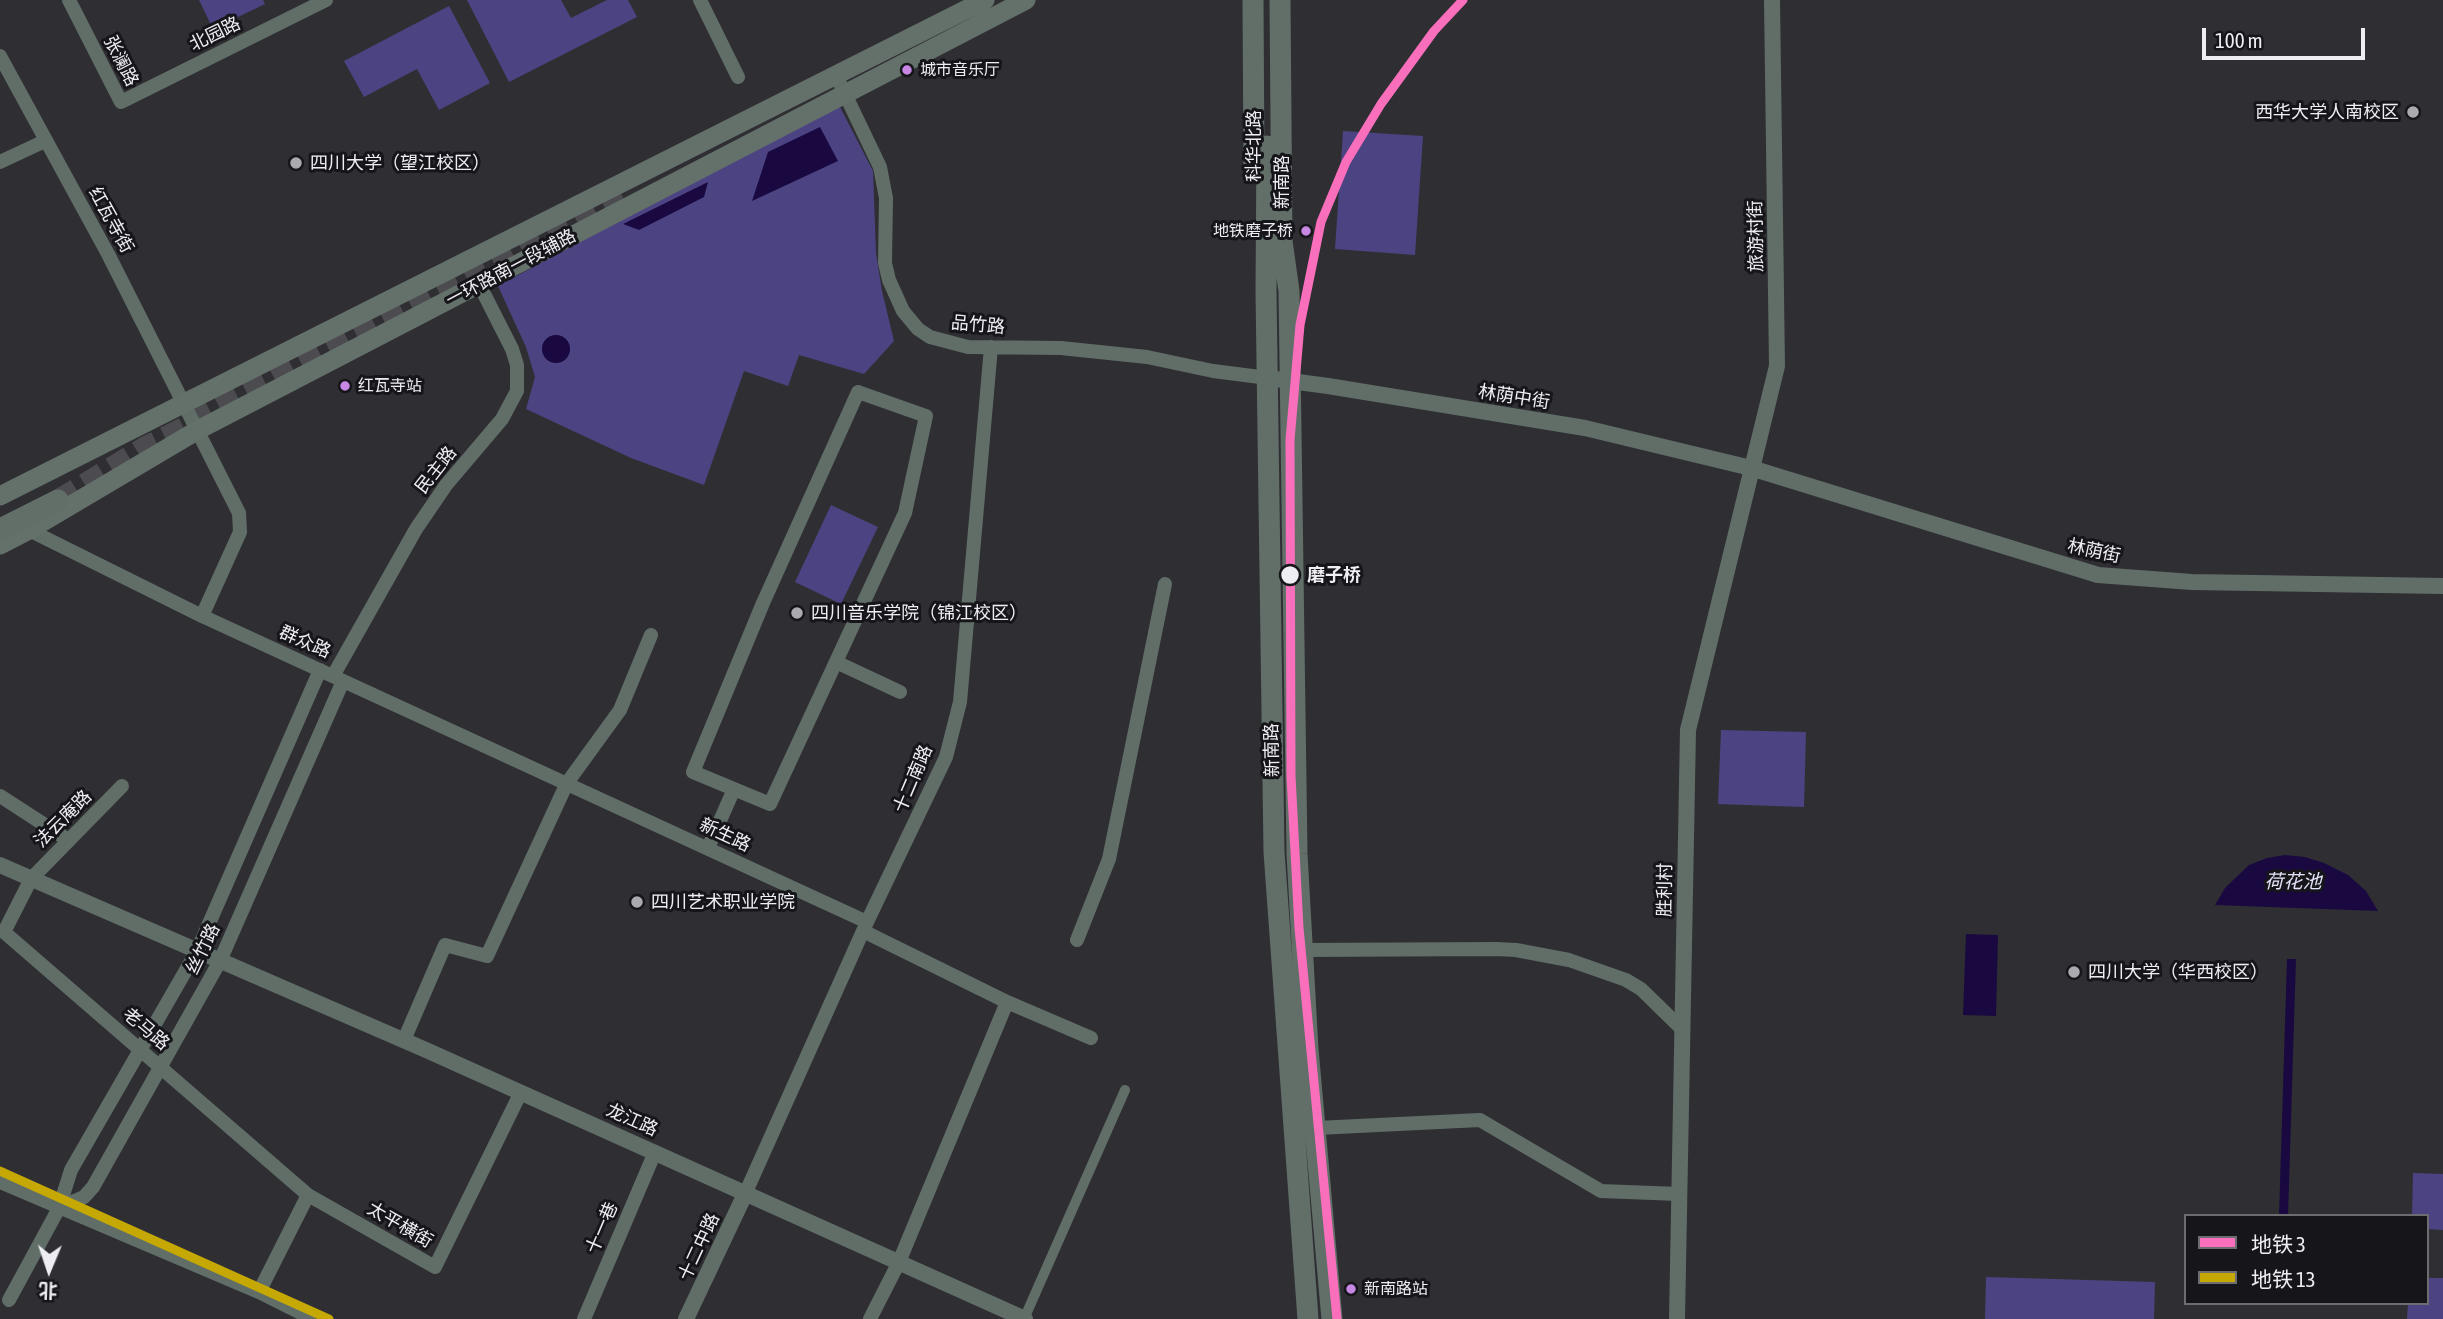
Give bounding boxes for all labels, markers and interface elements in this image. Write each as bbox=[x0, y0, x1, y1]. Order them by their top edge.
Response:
street label: 北园路 bbox=[186, 12, 244, 56]
scale bar bbox=[2205, 14, 2368, 58]
text: 100 m bbox=[2215, 28, 2263, 52]
street label: 张澜路 bbox=[99, 32, 143, 90]
place label: 城市音乐厅 bbox=[920, 60, 1000, 80]
marker: 城市音乐厅 bbox=[900, 63, 914, 77]
place label: 西华大学人南校区 bbox=[2255, 101, 2399, 123]
marker: 西华大学人南校区 bbox=[2405, 104, 2421, 120]
street label: 科华北路 bbox=[1243, 110, 1265, 182]
place label: 四川大学（望江校区） bbox=[310, 152, 490, 174]
marker: 四川大学（望江校区） bbox=[288, 155, 304, 171]
street label: 新南路 bbox=[1271, 155, 1293, 209]
street label: 红瓦寺街 bbox=[84, 183, 138, 257]
street label: 旅游村街 bbox=[1745, 200, 1767, 272]
place label: 地铁磨子桥 bbox=[1213, 221, 1293, 241]
marker: 地铁磨子桥 bbox=[1299, 224, 1313, 238]
street label: 一环路南一段辅路 bbox=[442, 225, 580, 311]
street label: 品竹路 bbox=[950, 312, 1006, 338]
place label: 红瓦寺站 bbox=[358, 376, 422, 396]
marker: 红瓦寺站 bbox=[338, 379, 352, 393]
street label: 林荫中街 bbox=[1477, 381, 1551, 413]
street label: 民主路 bbox=[411, 442, 461, 498]
street label: 林荫街 bbox=[2065, 535, 2123, 567]
marker: 磨子桥 bbox=[1279, 564, 1301, 586]
place label: 磨子桥 bbox=[1307, 564, 1361, 586]
place label: 四川音乐学院（锦江校区） bbox=[811, 602, 1027, 624]
marker: 四川音乐学院（锦江校区） bbox=[789, 605, 805, 621]
street label: 群众路 bbox=[276, 621, 334, 663]
street label: 新南路 bbox=[1261, 723, 1283, 777]
street label: 十二南路 bbox=[889, 742, 937, 816]
street label: 法云庵路 bbox=[30, 786, 96, 852]
street label: 新生路 bbox=[696, 814, 754, 856]
street label: 胜利村 bbox=[1654, 863, 1676, 917]
water label: 荷花池 bbox=[2265, 871, 2321, 893]
place label: 四川艺术职业学院 bbox=[651, 891, 795, 913]
marker: 四川艺术职业学院 bbox=[629, 894, 645, 910]
street label: 丝竹路 bbox=[181, 920, 225, 978]
place label: 四川大学（华西校区） bbox=[2088, 961, 2268, 983]
marker: 四川大学（华西校区） bbox=[2066, 964, 2082, 980]
street label: 老马路 bbox=[118, 1003, 174, 1055]
street label: 龙江路 bbox=[603, 1099, 661, 1141]
street label: 太平横街 bbox=[363, 1198, 437, 1252]
street label: 十一巷 bbox=[582, 1199, 622, 1257]
street label: 十二中路 bbox=[674, 1210, 724, 1284]
legend bbox=[2184, 1214, 2429, 1305]
text: 地铁 3 bbox=[2251, 1232, 2306, 1256]
north arrow bbox=[14, 1235, 84, 1305]
text: 地铁 13 bbox=[2251, 1267, 2316, 1291]
place label: 新南路站 bbox=[1364, 1279, 1428, 1299]
text: 北 bbox=[38, 1280, 58, 1302]
marker: 新南路站 bbox=[1344, 1282, 1358, 1296]

